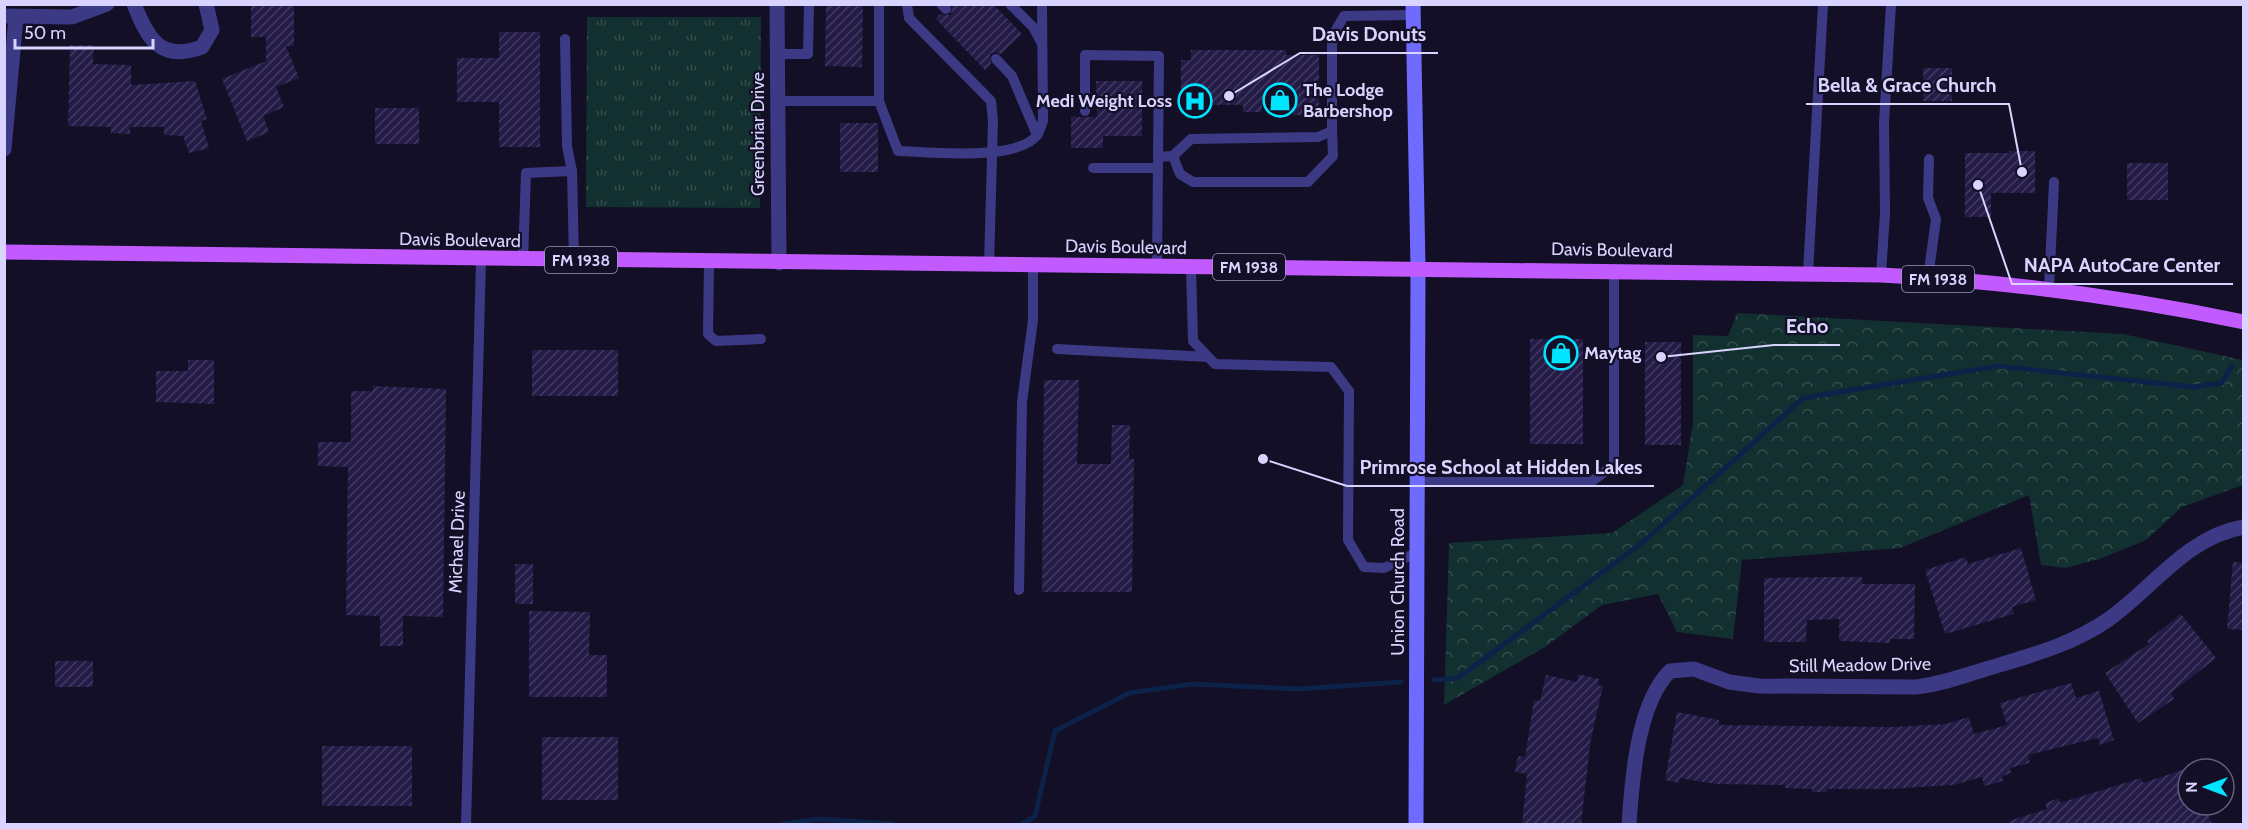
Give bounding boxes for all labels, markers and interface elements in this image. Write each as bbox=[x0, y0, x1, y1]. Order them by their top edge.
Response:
scale bar bbox=[15, 12, 153, 50]
callout: Davis Donuts bbox=[1300, 15, 1438, 53]
text: 50 m bbox=[24, 22, 66, 44]
text: Davis Donuts bbox=[1312, 22, 1426, 46]
callout: Bella & Grace Church bbox=[1806, 66, 2009, 104]
street label: Greenbriar Drive bbox=[747, 72, 769, 196]
text: Bella & Grace Church bbox=[1818, 73, 1996, 97]
place label: The Lodge Barbershop bbox=[1303, 79, 1393, 122]
shop icon: The Lodge Barbershop bbox=[1262, 82, 1298, 118]
hospital icon: Medi Weight Loss bbox=[1177, 83, 1213, 119]
place label: Medi Weight Loss bbox=[1036, 90, 1172, 112]
street label: Davis Boulevard bbox=[399, 228, 521, 252]
street label: Davis Boulevard bbox=[1065, 235, 1187, 259]
street label: Davis Boulevard bbox=[1551, 238, 1673, 262]
callout: NAPA AutoCare Center bbox=[2012, 246, 2233, 284]
road number: FM 1938 bbox=[545, 247, 617, 273]
text: NAPA AutoCare Center bbox=[2024, 253, 2221, 277]
road number: FM 1938 bbox=[1213, 254, 1285, 280]
road number: FM 1938 bbox=[1902, 266, 1974, 292]
callout: Echo bbox=[1774, 307, 1840, 345]
text: Echo bbox=[1786, 314, 1828, 338]
shop icon: Maytag bbox=[1543, 335, 1579, 371]
place label: Maytag bbox=[1584, 342, 1641, 364]
callout: Primrose School at Hidden Lakes bbox=[1347, 448, 1654, 486]
text: Primrose School at Hidden Lakes bbox=[1360, 455, 1642, 479]
street label: Michael Drive bbox=[444, 490, 470, 594]
street label: Union Church Road bbox=[1387, 508, 1409, 656]
street label: Still Meadow Drive bbox=[1789, 653, 1931, 677]
north arrow bbox=[2176, 757, 2236, 817]
text: N bbox=[2182, 781, 2201, 793]

